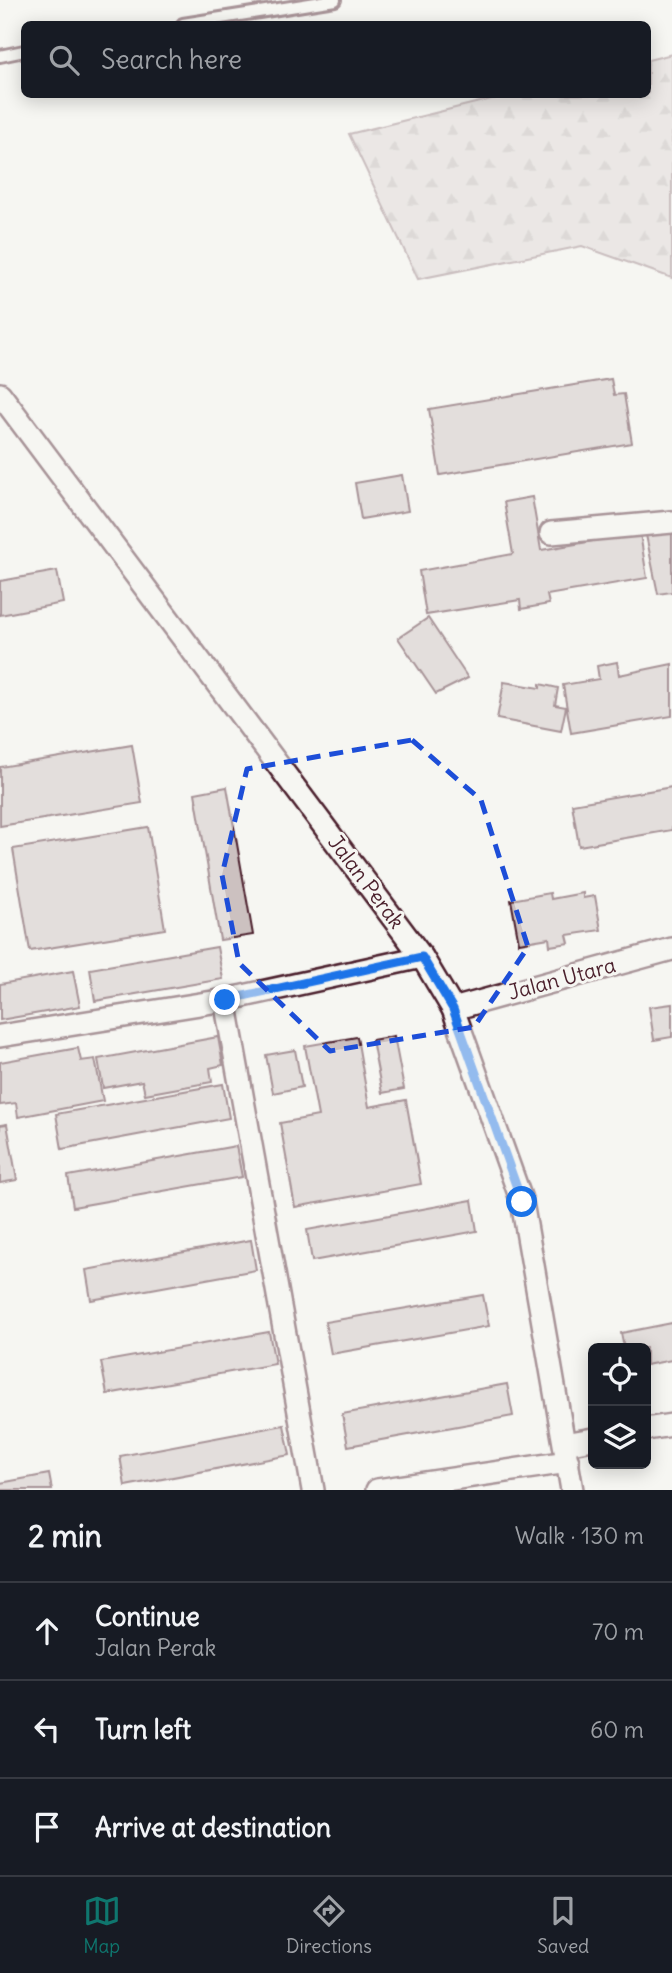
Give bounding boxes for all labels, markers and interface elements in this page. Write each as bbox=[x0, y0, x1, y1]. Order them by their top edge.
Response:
search box bbox=[21, 21, 651, 98]
icon: search bbox=[45, 41, 83, 79]
text: Search here bbox=[101, 43, 242, 76]
street label: Jalan Perak bbox=[322, 829, 410, 934]
street label: Jalan Utara bbox=[505, 951, 619, 1006]
route end bbox=[209, 984, 240, 1015]
route start bbox=[506, 1186, 537, 1217]
map controls bbox=[588, 1343, 651, 1469]
button: locate bbox=[588, 1343, 651, 1406]
button: layers bbox=[588, 1406, 651, 1469]
text: 2 min bbox=[28, 1517, 102, 1555]
text: Walk · 130 m bbox=[515, 1521, 644, 1550]
text: Continue bbox=[95, 1600, 200, 1633]
icon: ahead bbox=[28, 1612, 66, 1650]
text: 70 m bbox=[592, 1617, 644, 1646]
text: Jalan Perak bbox=[95, 1633, 216, 1662]
icon: left bbox=[28, 1710, 66, 1748]
text: Turn left bbox=[95, 1713, 191, 1746]
text: 60 m bbox=[590, 1715, 644, 1744]
icon: arrive bbox=[28, 1808, 66, 1846]
text: Arrive at destination bbox=[95, 1811, 331, 1844]
tab: Map bbox=[83, 1892, 121, 1958]
tab: Directions bbox=[286, 1892, 372, 1958]
tab: Saved bbox=[537, 1892, 589, 1958]

